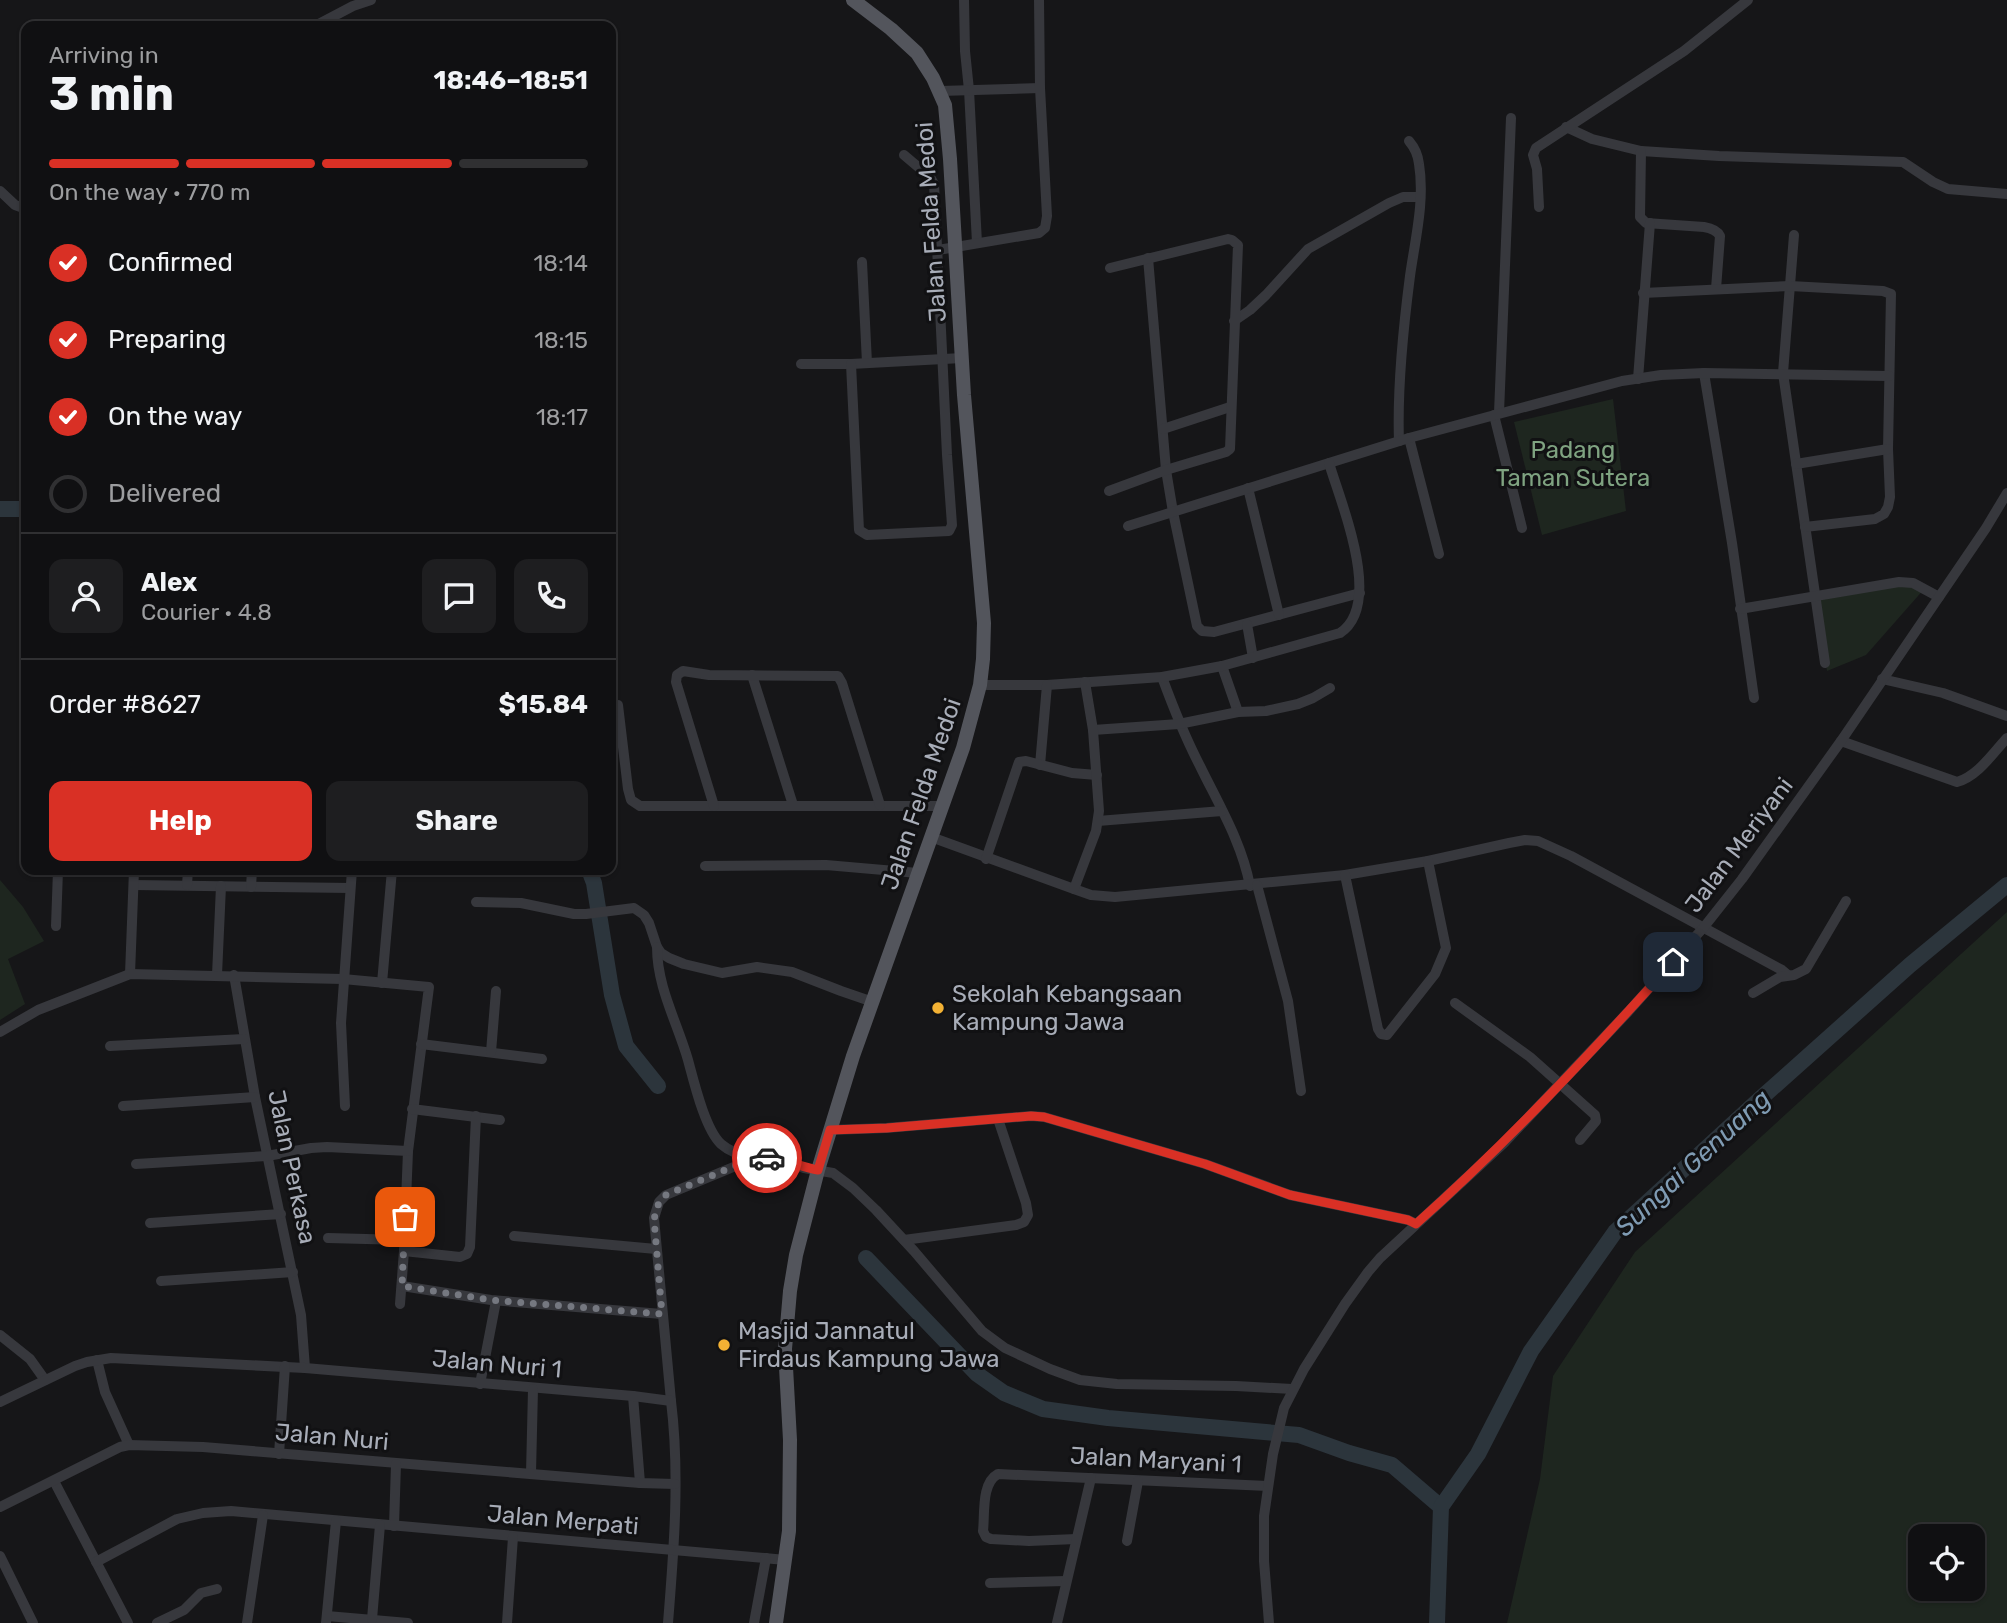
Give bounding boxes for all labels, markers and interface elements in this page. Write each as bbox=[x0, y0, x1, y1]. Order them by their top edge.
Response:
text: Arriving in bbox=[49, 41, 159, 69]
text: 18:46–18:51 bbox=[434, 65, 588, 96]
text: 3 min bbox=[49, 67, 174, 122]
street label: Jalan Felda Medoi bbox=[910, 121, 952, 323]
text: On the way · 770 m bbox=[49, 178, 250, 206]
icon: check bbox=[49, 244, 87, 282]
text: Confirmed bbox=[108, 247, 233, 278]
text: 18:14 bbox=[534, 249, 588, 277]
icon: check bbox=[49, 321, 87, 359]
text: Preparing bbox=[108, 324, 226, 355]
text: 18:15 bbox=[534, 326, 588, 354]
icon: check bbox=[49, 398, 87, 436]
text: On the way bbox=[108, 401, 242, 432]
text: 18:17 bbox=[536, 403, 588, 431]
park label: Padang Taman Sutera bbox=[1496, 436, 1650, 492]
text: Delivered bbox=[108, 478, 221, 509]
button: person bbox=[49, 559, 123, 633]
button: chat bbox=[422, 559, 496, 633]
button: phone bbox=[514, 559, 588, 633]
text: Alex bbox=[141, 567, 197, 598]
text: Courier · 4.8 bbox=[141, 598, 272, 626]
text: Order #8627 bbox=[49, 689, 201, 720]
text: $15.84 bbox=[498, 689, 588, 720]
street label: Jalan Felda Medoi bbox=[875, 695, 967, 893]
street label: Jalan Meriyani bbox=[1679, 772, 1799, 918]
button: Help bbox=[49, 781, 312, 861]
button: Share bbox=[326, 781, 588, 861]
pin bbox=[1643, 932, 1703, 992]
icon: home bbox=[1654, 943, 1692, 981]
place label: Sekolah Kebangsaan Kampung Jawa bbox=[952, 980, 1182, 1036]
marker: Sekolah Kebangsaan Kampung Jawa bbox=[930, 1000, 946, 1016]
water label: Sungai Genuang bbox=[1609, 1083, 1777, 1243]
street label: Jalan Perkasa bbox=[262, 1088, 322, 1246]
courier bbox=[732, 1123, 802, 1193]
icon: car bbox=[748, 1139, 786, 1177]
pin bbox=[375, 1187, 435, 1247]
icon: bag bbox=[386, 1198, 424, 1236]
place label: Masjid Jannatul Firdaus Kampung Jawa bbox=[738, 1317, 1000, 1373]
marker: Masjid Jannatul Firdaus Kampung Jawa bbox=[716, 1337, 732, 1353]
street label: Jalan Nuri 1 bbox=[431, 1344, 563, 1384]
street label: Jalan Nuri bbox=[274, 1418, 390, 1456]
street label: Jalan Maryani 1 bbox=[1069, 1442, 1243, 1478]
street label: Jalan Merpati bbox=[486, 1499, 640, 1541]
map controls bbox=[1908, 1524, 1985, 1601]
button: locate bbox=[1908, 1524, 1985, 1601]

